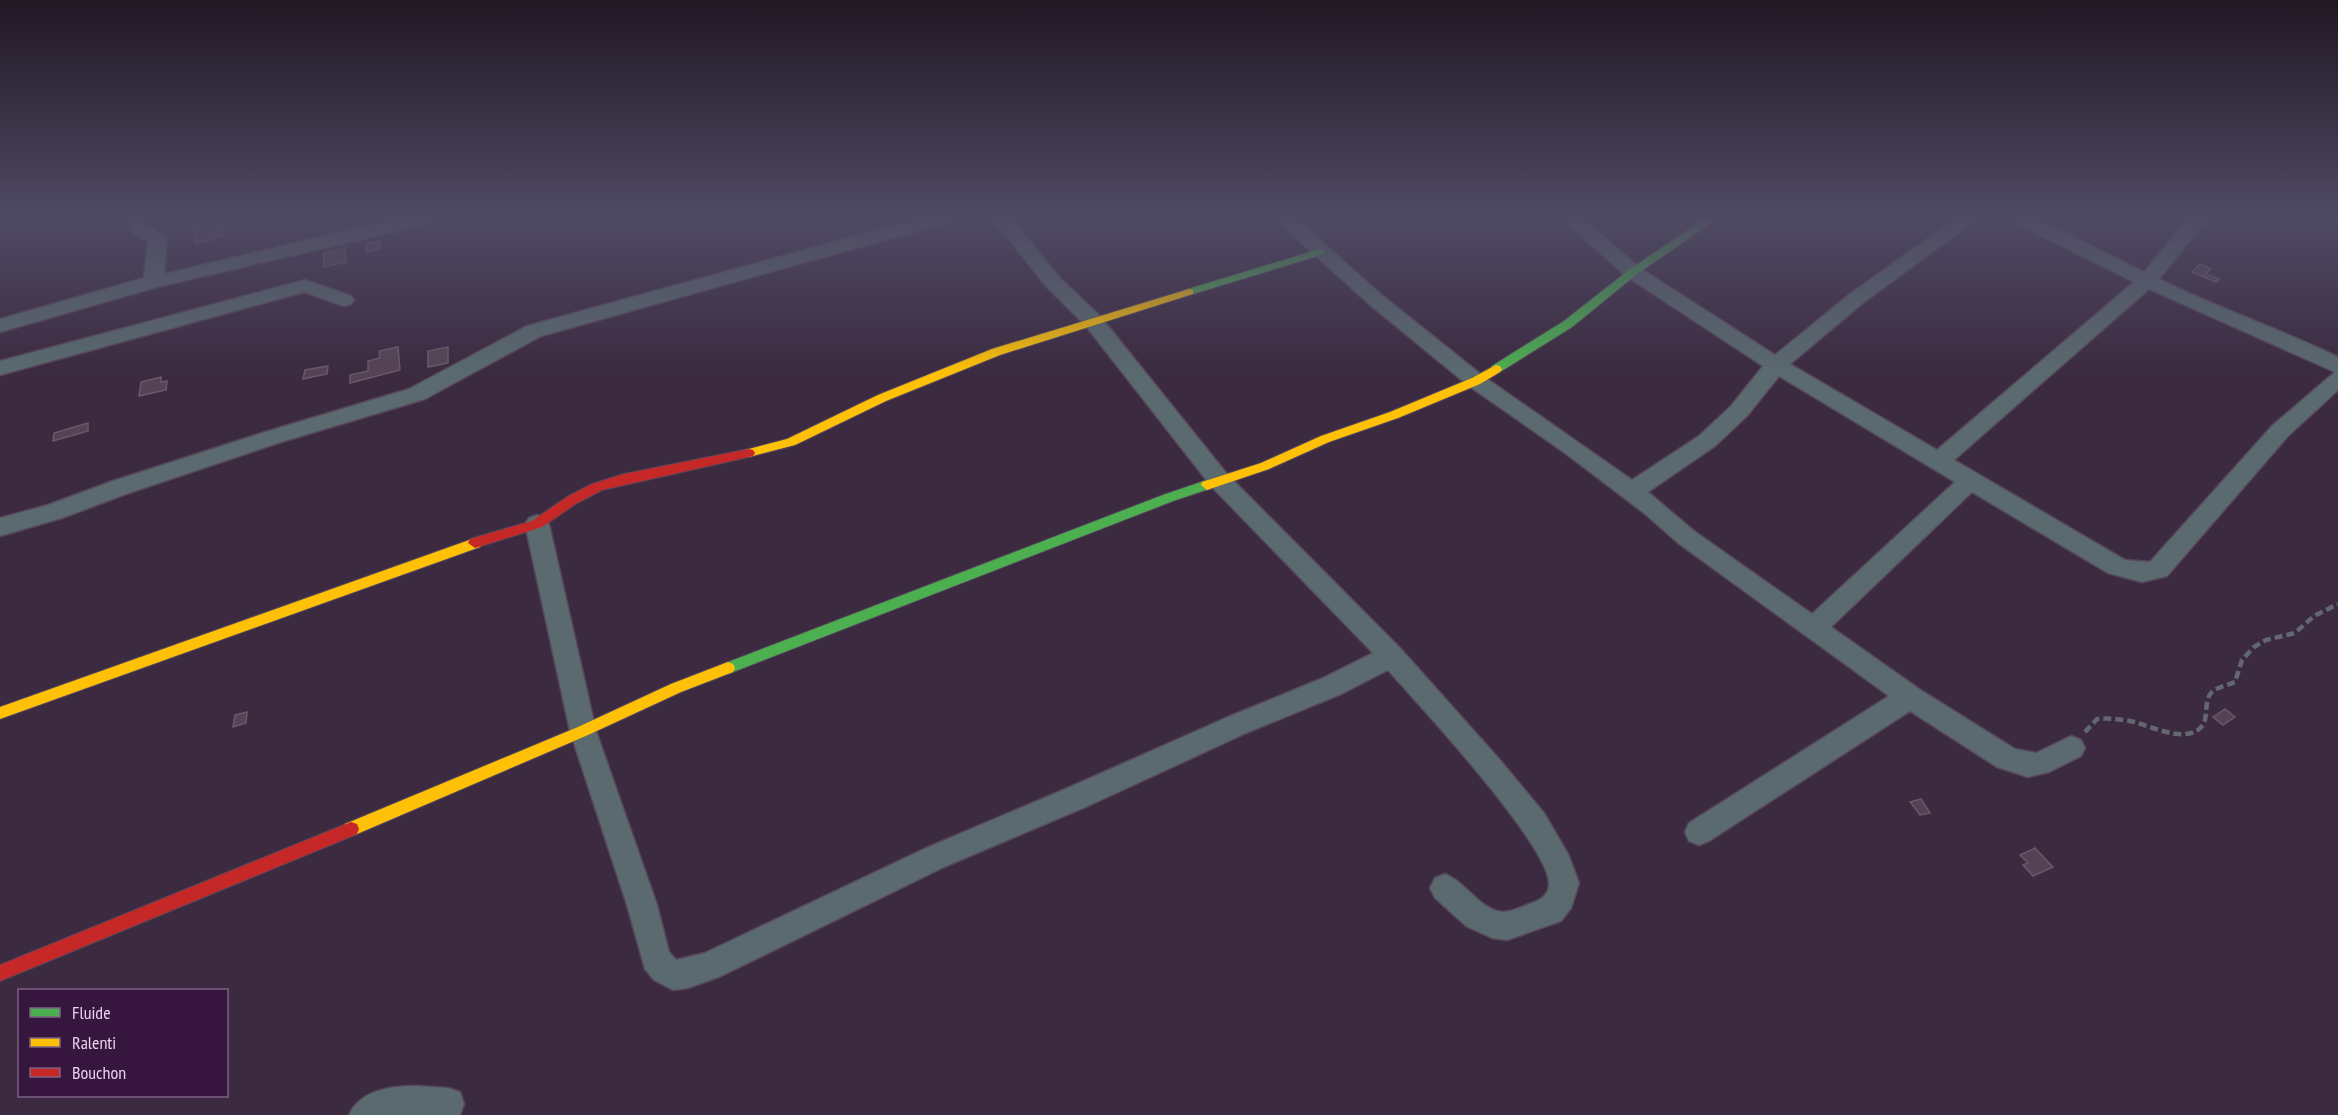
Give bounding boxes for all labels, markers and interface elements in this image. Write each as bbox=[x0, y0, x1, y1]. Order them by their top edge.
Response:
legend bbox=[18, 989, 228, 1097]
text: Fluide bbox=[72, 1001, 111, 1024]
text: Ralenti bbox=[72, 1031, 116, 1054]
text: Bouchon bbox=[72, 1061, 126, 1084]

